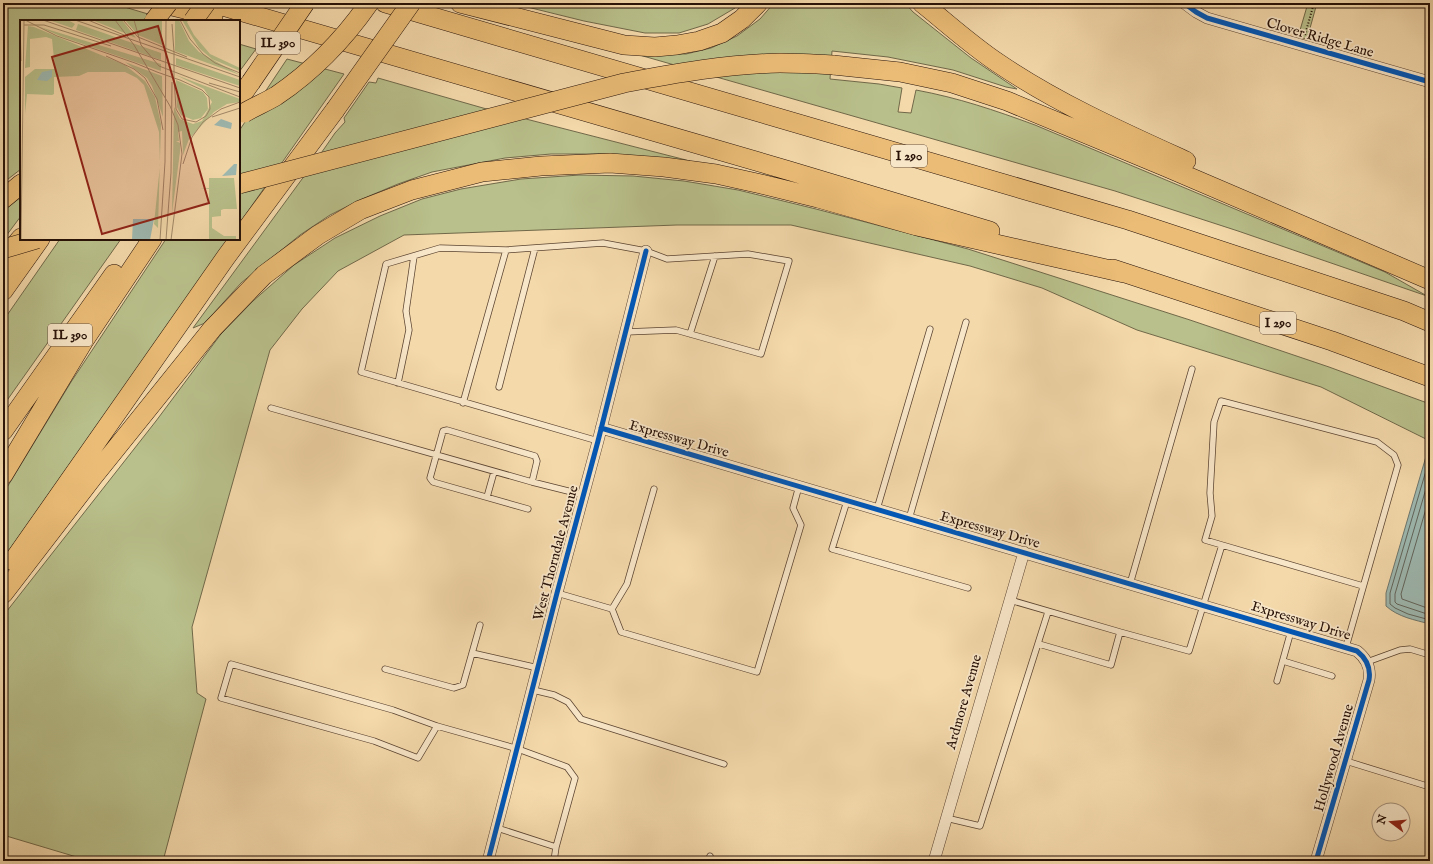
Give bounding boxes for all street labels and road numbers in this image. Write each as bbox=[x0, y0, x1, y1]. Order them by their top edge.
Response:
street label: Clover Ridge Lane bbox=[1264, 14, 1376, 62]
road number: IL 390 bbox=[256, 32, 300, 54]
road number: I 290 bbox=[891, 145, 927, 167]
road number: I 290 bbox=[1260, 312, 1296, 334]
road number: IL 390 bbox=[48, 324, 92, 346]
street label: Expressway Drive bbox=[627, 416, 732, 462]
street label: West Thorndale Avenue bbox=[529, 483, 583, 623]
street label: Expressway Drive bbox=[938, 507, 1043, 553]
street label: Expressway Drive bbox=[1249, 597, 1353, 645]
street label: Ardmore Avenue bbox=[942, 652, 986, 752]
street label: Hollywood Avenue bbox=[1310, 702, 1358, 814]

